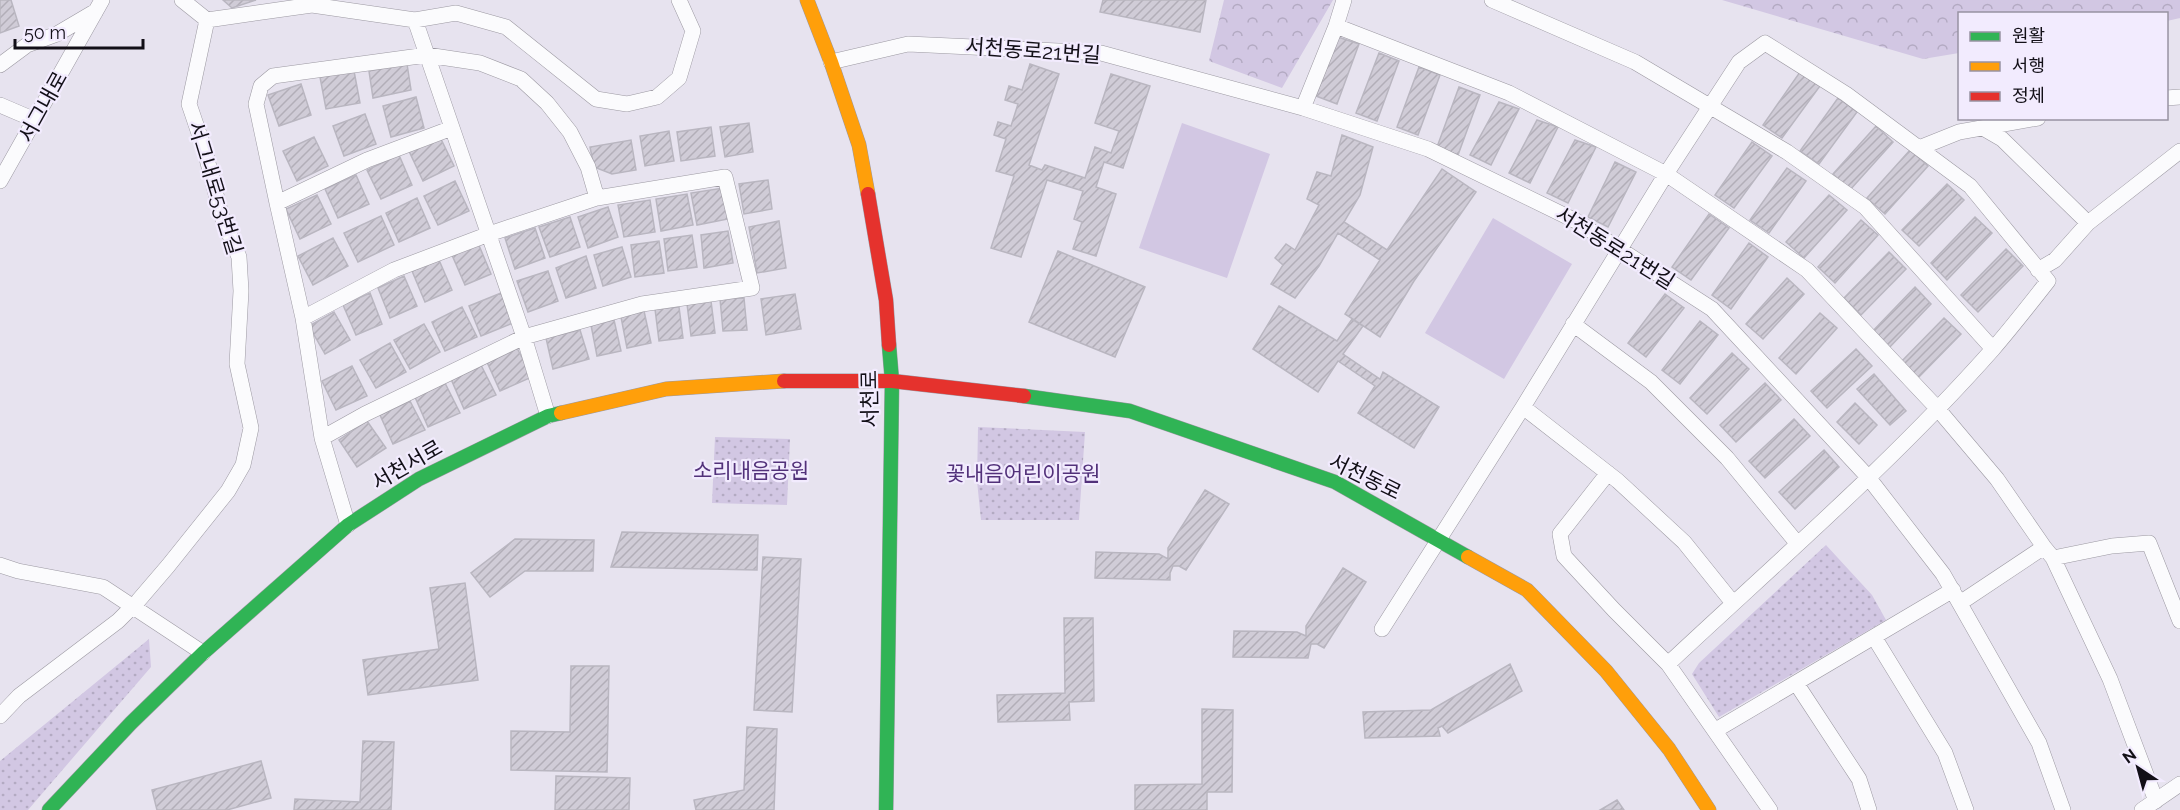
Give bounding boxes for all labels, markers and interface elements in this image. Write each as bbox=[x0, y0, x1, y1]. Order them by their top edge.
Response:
scale bar bbox=[15, 12, 142, 50]
legend bbox=[1958, 12, 2168, 120]
text: 50 m bbox=[24, 22, 66, 43]
text: 원활 bbox=[2012, 25, 2045, 46]
street label: 서천동로21번길 bbox=[964, 33, 1102, 68]
text: 서행 bbox=[2012, 55, 2045, 76]
street label: 서그내로 bbox=[13, 67, 72, 147]
text: 정체 bbox=[2012, 85, 2045, 106]
street label: 서그내로53번길 bbox=[183, 118, 248, 258]
street label: 서천동로21번길 bbox=[1551, 201, 1679, 294]
street label: 서천로 bbox=[856, 370, 883, 428]
street label: 서천서로 bbox=[367, 434, 446, 495]
street label: 서천동로 bbox=[1325, 448, 1405, 505]
park label: 소리내음공원 bbox=[693, 458, 809, 483]
park label: 꽃내음어린이공원 bbox=[946, 461, 1100, 486]
north arrow bbox=[2108, 738, 2168, 798]
text: N bbox=[2119, 745, 2140, 768]

